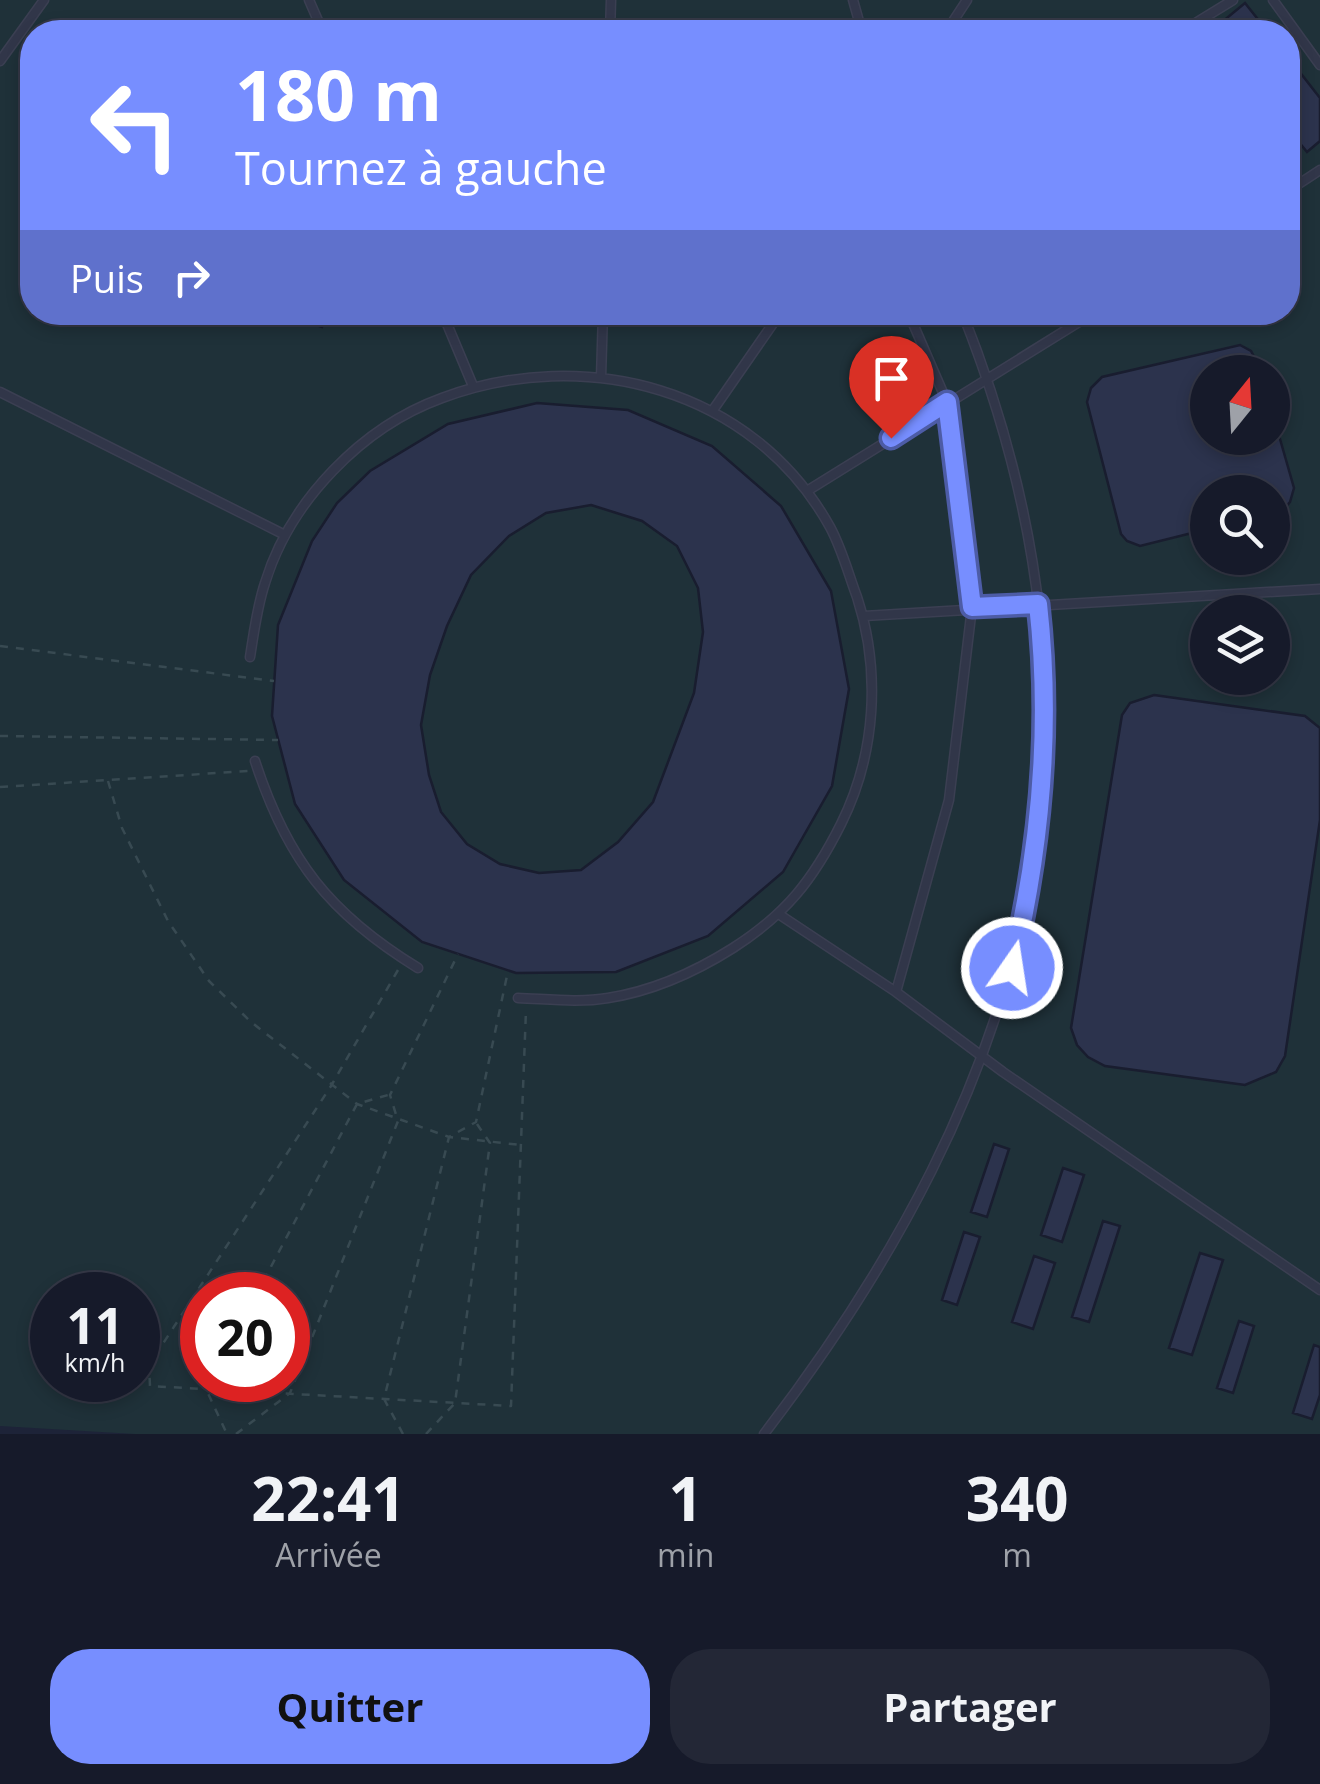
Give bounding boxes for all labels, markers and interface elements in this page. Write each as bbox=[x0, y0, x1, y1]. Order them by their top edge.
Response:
text: 180 m bbox=[235, 46, 442, 142]
icon: left bbox=[70, 60, 200, 190]
text: Tournez à gauche bbox=[235, 137, 607, 198]
icon: right bbox=[164, 250, 219, 305]
text: Puis bbox=[70, 252, 144, 304]
pin bbox=[849, 336, 934, 439]
icon: arrive bbox=[864, 351, 919, 406]
north arrow bbox=[1190, 355, 1290, 455]
map controls bbox=[1190, 355, 1290, 695]
button: search bbox=[1190, 475, 1290, 575]
button: layers bbox=[1190, 595, 1290, 695]
position arrow bbox=[960, 916, 1064, 1020]
speed limit sign: 20 bbox=[180, 1272, 310, 1402]
text: 11 bbox=[66, 1291, 124, 1359]
text: km/h bbox=[65, 1345, 125, 1379]
text: 22:41 bbox=[251, 1457, 406, 1539]
text: 1 bbox=[669, 1457, 703, 1539]
text: 340 bbox=[966, 1457, 1069, 1539]
text: Arrivée bbox=[275, 1533, 382, 1576]
text: min bbox=[657, 1533, 714, 1576]
text: m bbox=[1002, 1533, 1032, 1576]
button: Quitter bbox=[50, 1649, 650, 1764]
button: Partager bbox=[670, 1649, 1270, 1764]

